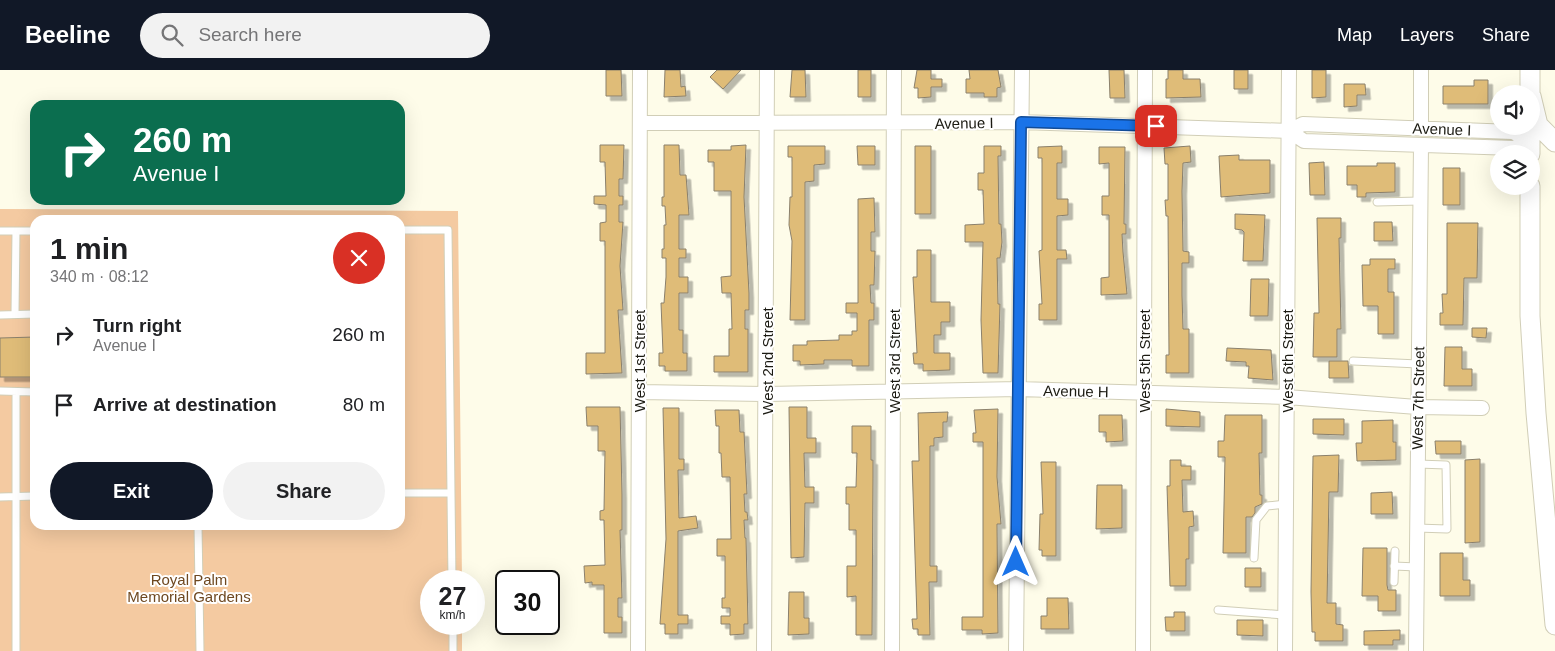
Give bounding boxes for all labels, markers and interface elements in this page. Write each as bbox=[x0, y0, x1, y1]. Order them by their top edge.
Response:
search box bbox=[140, 13, 490, 58]
text: Beeline bbox=[25, 21, 110, 48]
icon: search bbox=[158, 21, 186, 49]
text: Search here bbox=[198, 24, 302, 45]
text: Map bbox=[1337, 25, 1372, 45]
text: Layers bbox=[1400, 25, 1454, 45]
text: Share bbox=[1482, 25, 1530, 45]
map controls bbox=[1490, 85, 1540, 195]
button: sound bbox=[1490, 85, 1540, 135]
pin bbox=[1135, 105, 1177, 147]
icon: arrive bbox=[1142, 112, 1170, 140]
street label: Avenue I bbox=[934, 114, 994, 132]
street label: Avenue I bbox=[1412, 119, 1472, 139]
icon: right bbox=[50, 120, 115, 185]
text: 260 m bbox=[133, 120, 232, 159]
button: layers bbox=[1490, 145, 1540, 195]
text: Avenue I bbox=[133, 161, 219, 186]
text: 1 min bbox=[50, 232, 128, 265]
button: close bbox=[333, 232, 385, 284]
text: 340 m · 08:12 bbox=[50, 268, 149, 285]
street label: West 2nd Street bbox=[759, 307, 776, 415]
street label: West 3rd Street bbox=[886, 308, 903, 413]
street label: West 1st Street bbox=[631, 309, 648, 412]
street label: West 5th Street bbox=[1136, 309, 1153, 413]
street label: West 6th Street bbox=[1279, 309, 1296, 413]
text: Turn right bbox=[93, 315, 181, 336]
icon: right bbox=[50, 321, 78, 349]
text: 260 m bbox=[332, 324, 385, 345]
text: Avenue I bbox=[93, 337, 156, 354]
street label: West 7th Street bbox=[1409, 345, 1427, 450]
street label: Avenue H bbox=[1043, 382, 1109, 400]
icon: arrive bbox=[50, 391, 78, 419]
text: Arrive at destination bbox=[93, 394, 277, 415]
text: 80 m bbox=[343, 394, 385, 415]
button: Exit bbox=[50, 462, 213, 520]
button: Share bbox=[223, 462, 385, 520]
position arrow bbox=[989, 535, 1041, 587]
speed limit sign: 30 bbox=[495, 570, 560, 635]
park label: Royal Palm Memorial Gardens bbox=[127, 571, 251, 605]
text: 27 bbox=[439, 582, 466, 610]
text: km/h bbox=[439, 608, 466, 622]

